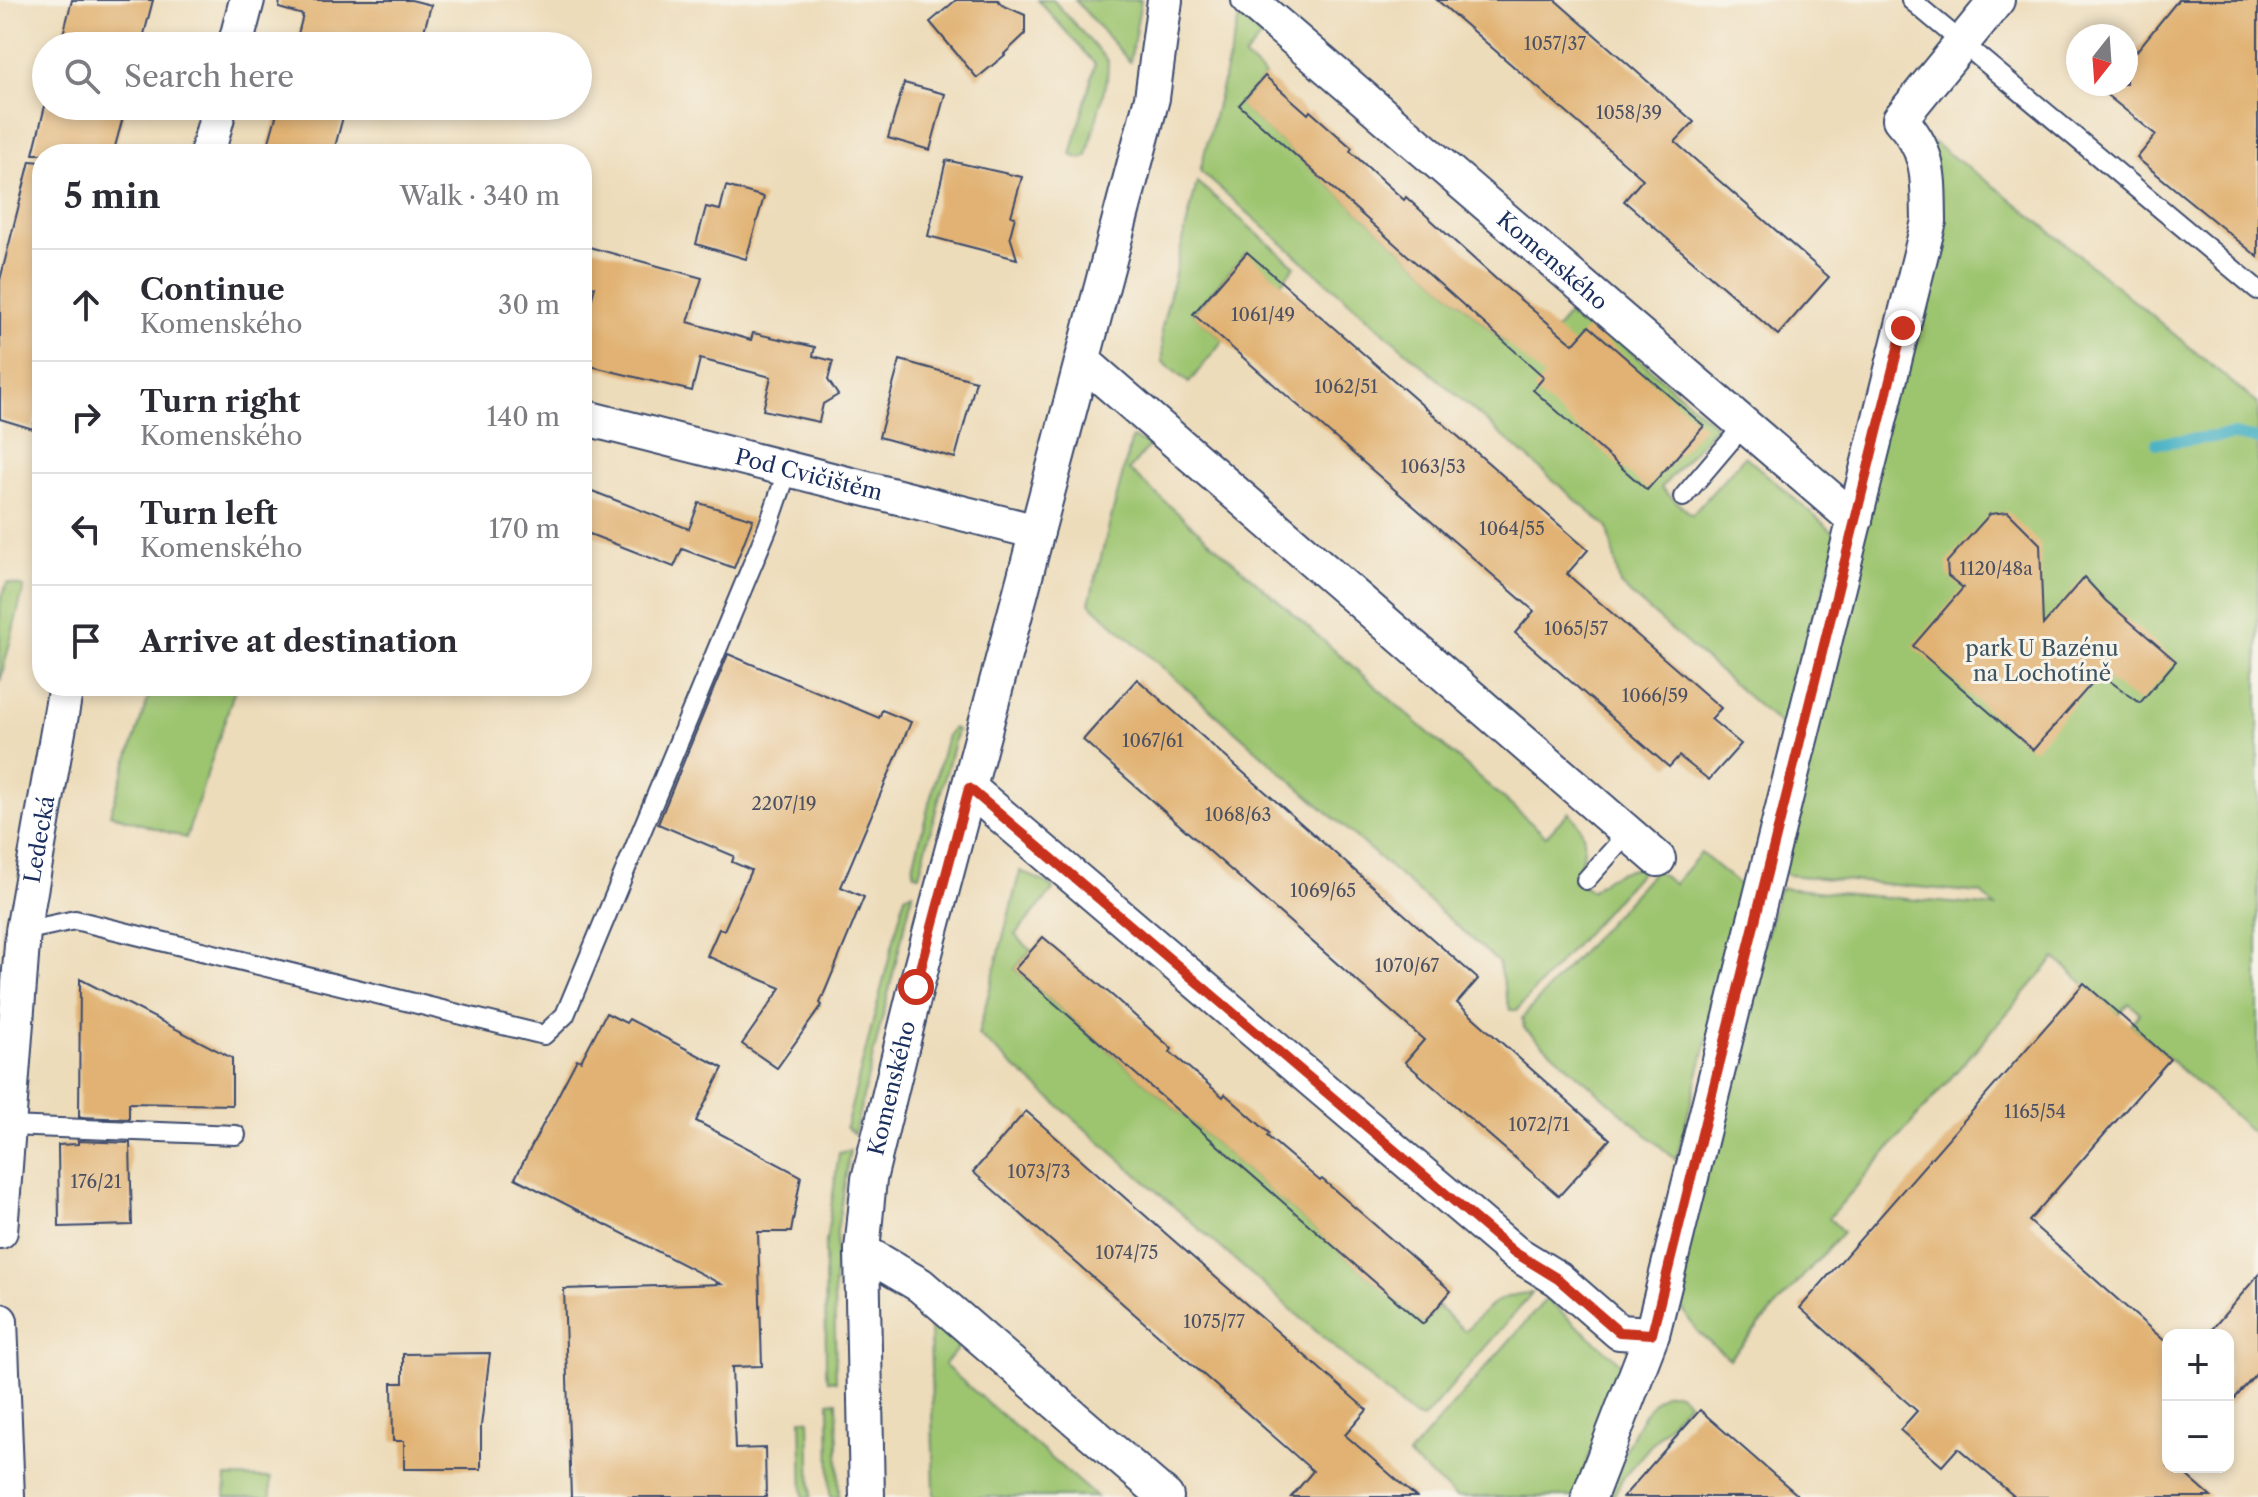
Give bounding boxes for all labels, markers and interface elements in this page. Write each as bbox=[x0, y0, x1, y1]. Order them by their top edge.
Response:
north arrow bbox=[2066, 24, 2138, 96]
search box bbox=[32, 32, 592, 120]
house number: 1057/37 bbox=[1524, 33, 1586, 55]
icon: search bbox=[60, 54, 104, 98]
text: Search here bbox=[124, 58, 294, 95]
house number: 1058/39 bbox=[1596, 102, 1662, 124]
text: 5 min bbox=[64, 175, 161, 217]
text: Walk · 340 m bbox=[400, 180, 560, 212]
street label: Komenského bbox=[1492, 205, 1614, 316]
text: Continue bbox=[140, 271, 285, 308]
icon: ahead bbox=[64, 283, 108, 327]
text: 30 m bbox=[498, 289, 560, 321]
house number: 1061/49 bbox=[1231, 304, 1295, 326]
text: Komenského bbox=[140, 308, 302, 340]
route end bbox=[1885, 310, 1921, 346]
house number: 1062/51 bbox=[1314, 376, 1378, 398]
text: Turn right bbox=[140, 383, 300, 420]
icon: right bbox=[64, 395, 108, 439]
text: 140 m bbox=[486, 401, 560, 433]
text: Komenského bbox=[140, 420, 302, 452]
street label: Pod Cvičištěm bbox=[732, 443, 886, 506]
house number: 1063/53 bbox=[1400, 456, 1466, 478]
text: Turn left bbox=[140, 495, 277, 532]
icon: left bbox=[64, 507, 108, 551]
text: 170 m bbox=[489, 513, 560, 545]
house number: 1064/55 bbox=[1479, 518, 1545, 540]
text: Komenského bbox=[140, 532, 302, 564]
house number: 1120/48a bbox=[1959, 558, 2033, 580]
house number: 1065/57 bbox=[1544, 618, 1608, 640]
icon: arrive bbox=[64, 619, 108, 663]
text: Arrive at destination bbox=[140, 623, 458, 660]
park label: park U Bazénu na Lochotíně bbox=[1965, 635, 2119, 687]
house number: 1066/59 bbox=[1622, 685, 1688, 707]
house number: 1067/61 bbox=[1122, 730, 1184, 752]
street label: Ledecká bbox=[18, 793, 60, 885]
house number: 2207/19 bbox=[751, 793, 817, 815]
house number: 1068/63 bbox=[1205, 804, 1271, 826]
house number: 1069/65 bbox=[1290, 880, 1356, 902]
house number: 1070/67 bbox=[1375, 955, 1439, 977]
route start bbox=[898, 969, 934, 1005]
street label: Komenského bbox=[862, 1018, 921, 1158]
house number: 1165/54 bbox=[2004, 1101, 2066, 1123]
house number: 1072/71 bbox=[1508, 1114, 1570, 1136]
house number: 1073/73 bbox=[1008, 1161, 1070, 1183]
house number: 176/21 bbox=[70, 1171, 122, 1193]
house number: 1074/75 bbox=[1096, 1242, 1158, 1264]
house number: 1075/77 bbox=[1183, 1311, 1245, 1333]
map controls bbox=[2162, 1329, 2234, 1473]
button: + bbox=[2162, 1329, 2234, 1401]
button: − bbox=[2162, 1401, 2234, 1473]

